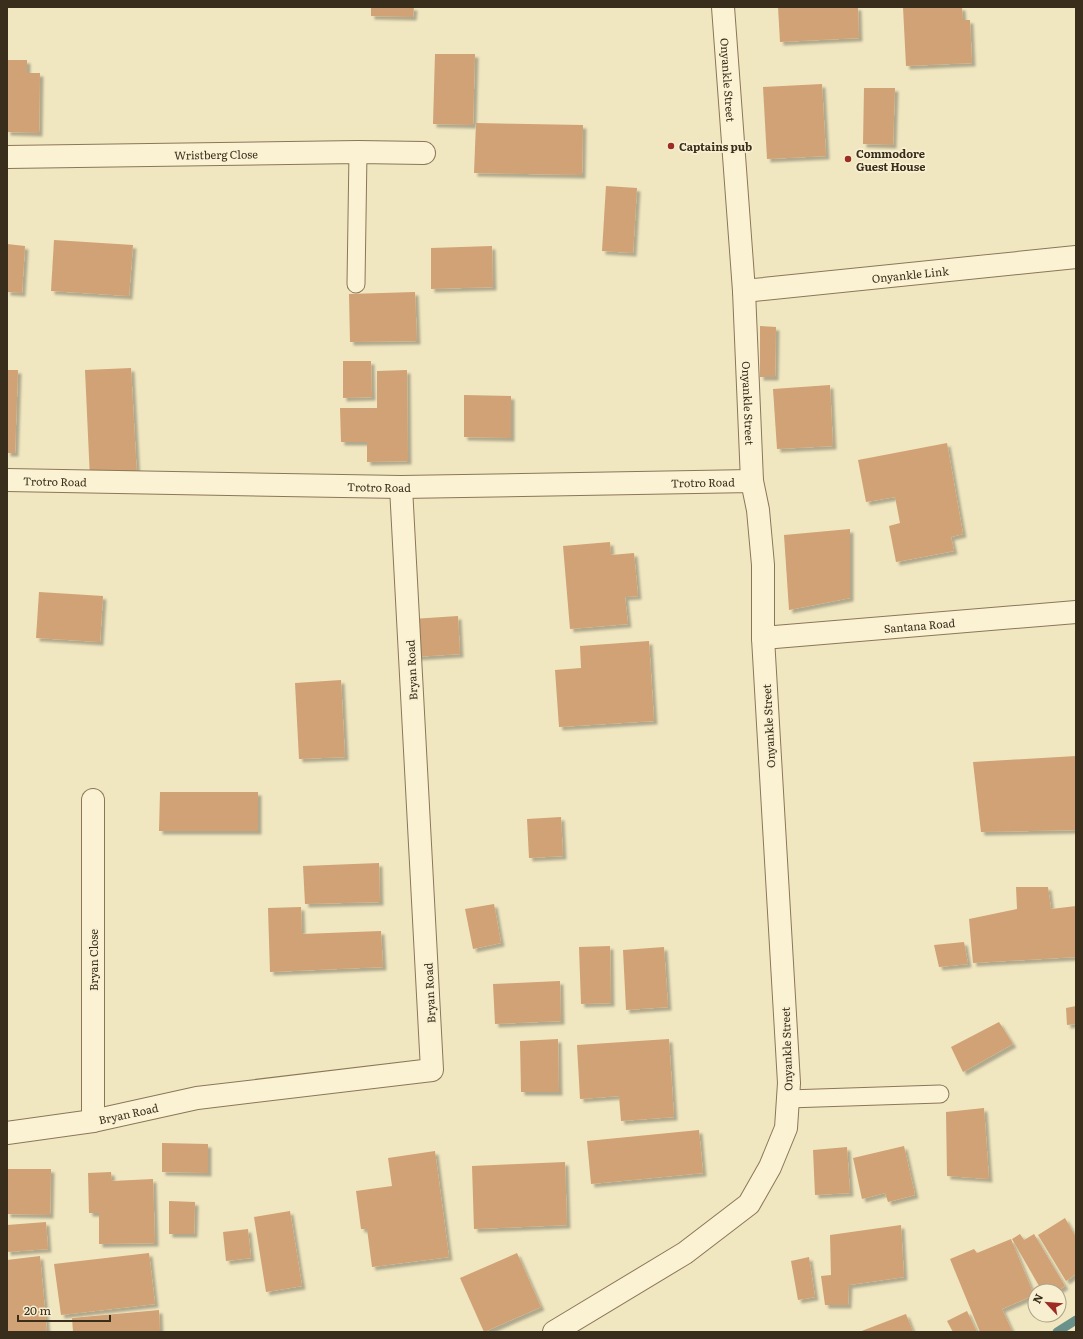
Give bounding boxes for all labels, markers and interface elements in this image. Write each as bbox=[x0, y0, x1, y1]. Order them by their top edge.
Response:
street label: Onyankle Street bbox=[717, 37, 740, 123]
place label: Captains pub bbox=[679, 138, 752, 154]
marker: Captains pub bbox=[666, 141, 676, 151]
street label: Wristberg Close bbox=[174, 145, 258, 163]
place label: Commodore Guest House bbox=[856, 145, 926, 174]
marker: Commodore Guest House bbox=[843, 154, 853, 164]
street label: Onyankle Link bbox=[871, 262, 950, 286]
street label: Onyankle Street bbox=[739, 361, 759, 446]
street label: Trotro Road bbox=[23, 472, 87, 489]
street label: Trotro Road bbox=[671, 473, 735, 490]
street label: Trotro Road bbox=[347, 478, 411, 495]
street label: Santana Road bbox=[883, 614, 956, 636]
street label: Bryan Road bbox=[401, 639, 421, 701]
street label: Onyankle Street bbox=[758, 683, 778, 768]
street label: Bryan Close bbox=[85, 929, 101, 991]
street label: Bryan Road bbox=[419, 962, 439, 1024]
street label: Onyankle Street bbox=[777, 1006, 795, 1091]
street label: Bryan Road bbox=[97, 1099, 160, 1128]
north arrow bbox=[1027, 1283, 1067, 1323]
text: N bbox=[1028, 1291, 1046, 1306]
scale bar bbox=[18, 1297, 110, 1323]
text: 20 m bbox=[24, 1301, 51, 1319]

